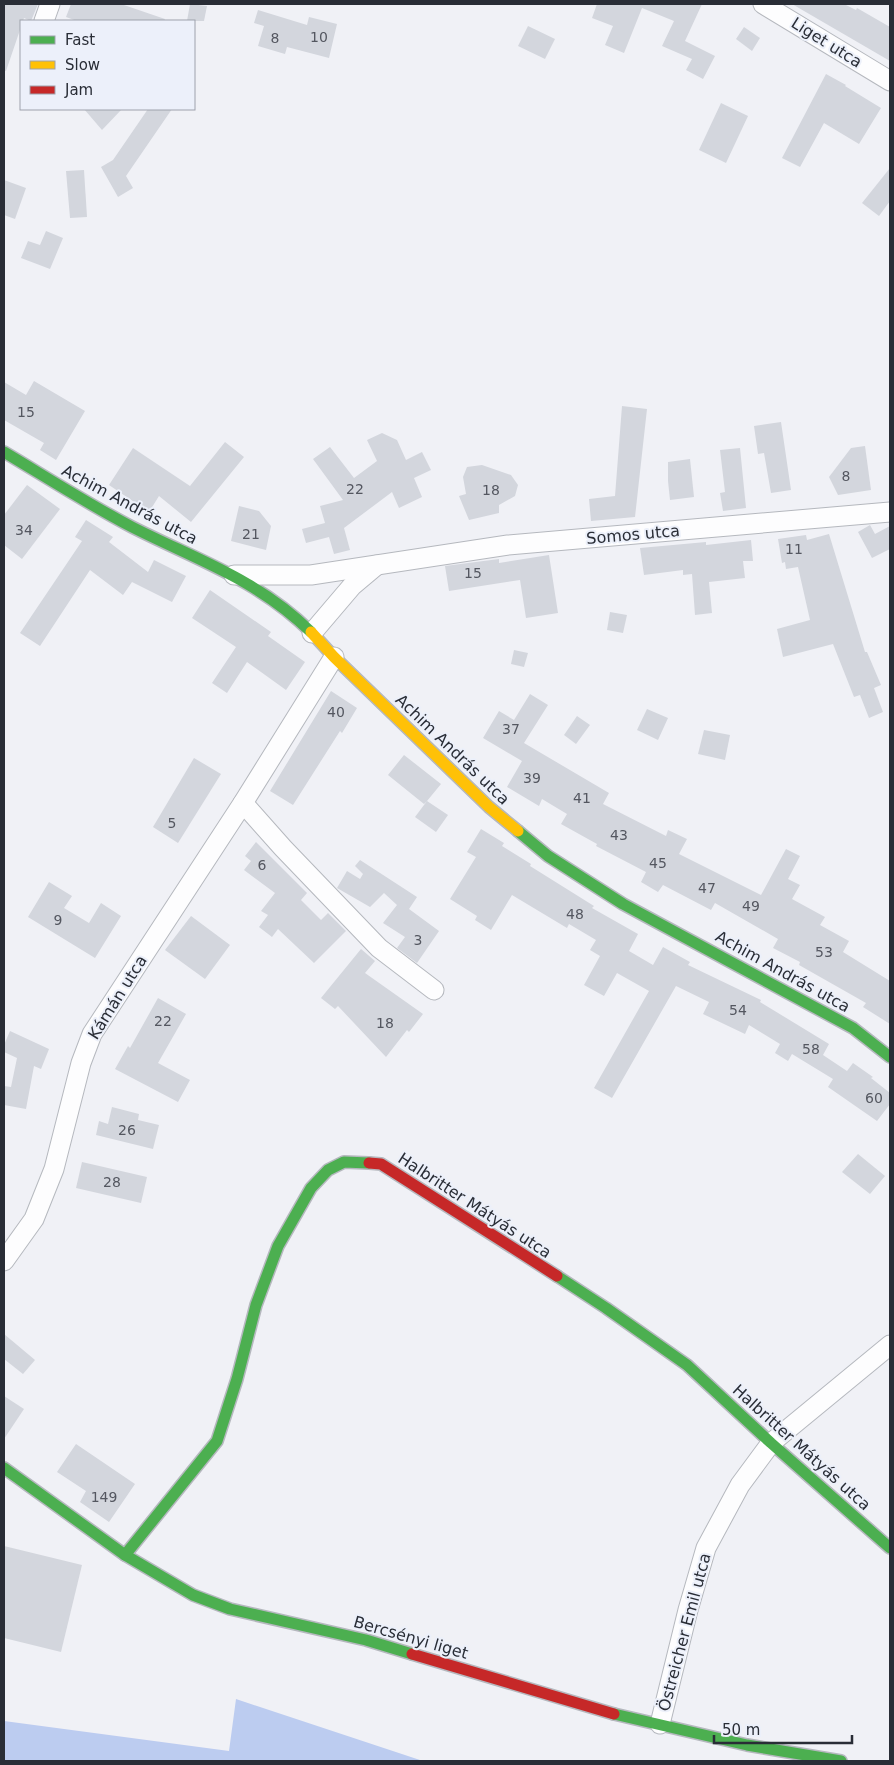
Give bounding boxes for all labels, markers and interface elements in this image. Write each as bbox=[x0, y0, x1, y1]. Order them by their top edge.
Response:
street label: Liget utca bbox=[788, 13, 866, 72]
legend bbox=[20, 20, 195, 110]
house number: 10 bbox=[310, 29, 328, 45]
house number: 8 bbox=[271, 30, 279, 46]
text: Fast bbox=[65, 31, 95, 49]
text: Slow bbox=[65, 56, 100, 74]
text: Jam bbox=[64, 81, 93, 99]
house number: 15 bbox=[17, 404, 35, 420]
street label: Achim András utca bbox=[59, 461, 201, 548]
house number: 8 bbox=[842, 468, 850, 484]
house number: 22 bbox=[346, 481, 364, 497]
house number: 18 bbox=[482, 482, 500, 498]
street label: Somos utca bbox=[586, 521, 681, 548]
house number: 34 bbox=[15, 522, 33, 538]
house number: 21 bbox=[242, 526, 260, 542]
house number: 11 bbox=[785, 541, 803, 557]
house number: 15 bbox=[464, 565, 482, 581]
street label: Achim András utca bbox=[392, 690, 513, 809]
house number: 40 bbox=[327, 704, 345, 720]
house number: 37 bbox=[502, 721, 520, 737]
house number: 39 bbox=[523, 770, 541, 786]
house number: 41 bbox=[573, 790, 591, 806]
house number: 5 bbox=[168, 815, 176, 831]
house number: 43 bbox=[610, 827, 628, 843]
house number: 45 bbox=[649, 855, 667, 871]
house number: 6 bbox=[258, 857, 267, 873]
house number: 47 bbox=[698, 880, 716, 896]
house number: 49 bbox=[742, 898, 760, 914]
house number: 48 bbox=[566, 906, 584, 922]
house number: 9 bbox=[54, 912, 62, 928]
street label: Achim András utca bbox=[712, 927, 853, 1016]
house number: 3 bbox=[414, 932, 422, 948]
house number: 53 bbox=[815, 944, 833, 960]
street label: Kámán utca bbox=[84, 952, 151, 1043]
house number: 54 bbox=[729, 1002, 747, 1018]
house number: 22 bbox=[154, 1013, 172, 1029]
house number: 18 bbox=[376, 1015, 394, 1031]
house number: 58 bbox=[802, 1041, 820, 1057]
house number: 60 bbox=[865, 1090, 883, 1106]
house number: 26 bbox=[118, 1122, 136, 1138]
street label: Halbritter Mátyás utca bbox=[394, 1149, 555, 1262]
house number: 28 bbox=[103, 1174, 121, 1190]
street label: Halbritter Mátyás utca bbox=[729, 1380, 875, 1514]
house number: 149 bbox=[91, 1489, 117, 1505]
street label: Östreicher Emil utca bbox=[654, 1551, 715, 1713]
street label: Bercsényi liget bbox=[351, 1612, 470, 1663]
scale bar bbox=[714, 1712, 852, 1744]
text: 50 m bbox=[722, 1721, 760, 1739]

